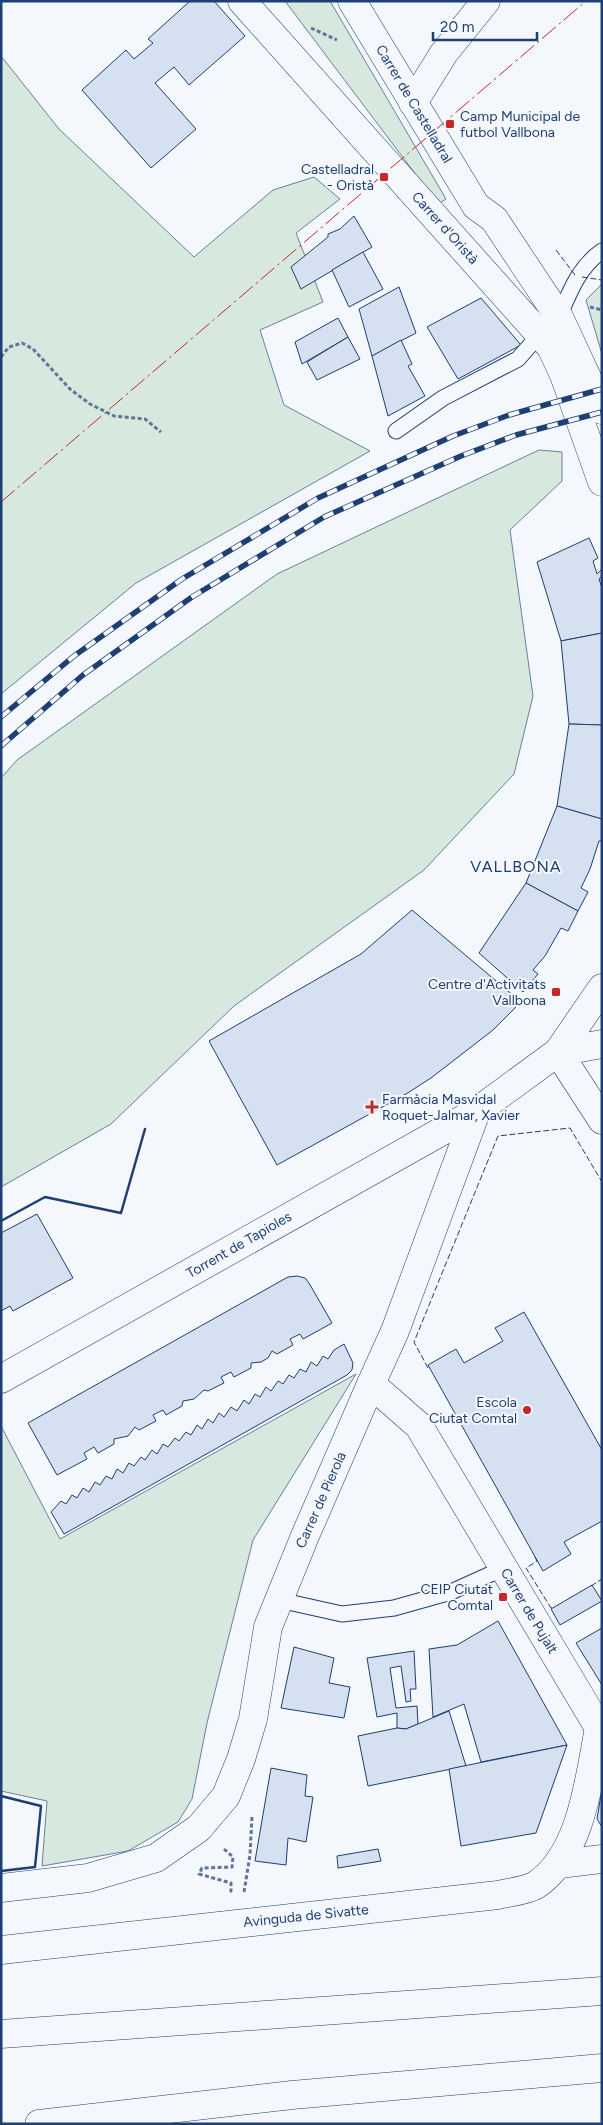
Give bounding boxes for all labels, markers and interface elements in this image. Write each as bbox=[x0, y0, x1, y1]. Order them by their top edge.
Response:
scale bar bbox=[433, 10, 537, 42]
text: 20 m bbox=[440, 18, 474, 36]
street label: Carrer de Castelladral bbox=[372, 42, 456, 166]
place label: Camp Municipal de futbol Vallbona bbox=[460, 108, 581, 141]
marker: Camp Municipal de futbol Vallbona bbox=[444, 118, 456, 130]
place label: Castelladral - Oristà bbox=[301, 161, 374, 194]
marker: Castelladral - Oristà bbox=[378, 171, 390, 183]
street label: Carrer d'Oristà bbox=[408, 188, 482, 268]
district label: VALLBONA bbox=[470, 857, 562, 876]
place label: Centre d'Activitats Vallbona bbox=[428, 976, 546, 1009]
marker: Centre d'Activitats Vallbona bbox=[550, 986, 562, 998]
place label: Farmàcia Masvidal Roquet-Jalmar, Xavier bbox=[382, 1091, 520, 1124]
marker: Farmàcia Masvidal Roquet-Jalmar, Xavier bbox=[366, 1101, 378, 1113]
street label: Torrent de Tapioles bbox=[183, 1208, 295, 1282]
place label: Escola Ciutat Comtal bbox=[429, 1394, 517, 1427]
marker: Escola Ciutat Comtal bbox=[521, 1404, 533, 1416]
street label: Carrer de Pierola bbox=[292, 1449, 350, 1551]
street label: Carrer de Pujalt bbox=[497, 1565, 561, 1657]
place label: CEIP Ciutat Comtal bbox=[420, 1581, 493, 1614]
marker: CEIP Ciutat Comtal bbox=[497, 1591, 509, 1603]
street label: Avinguda de Sivatte bbox=[242, 1901, 370, 1931]

